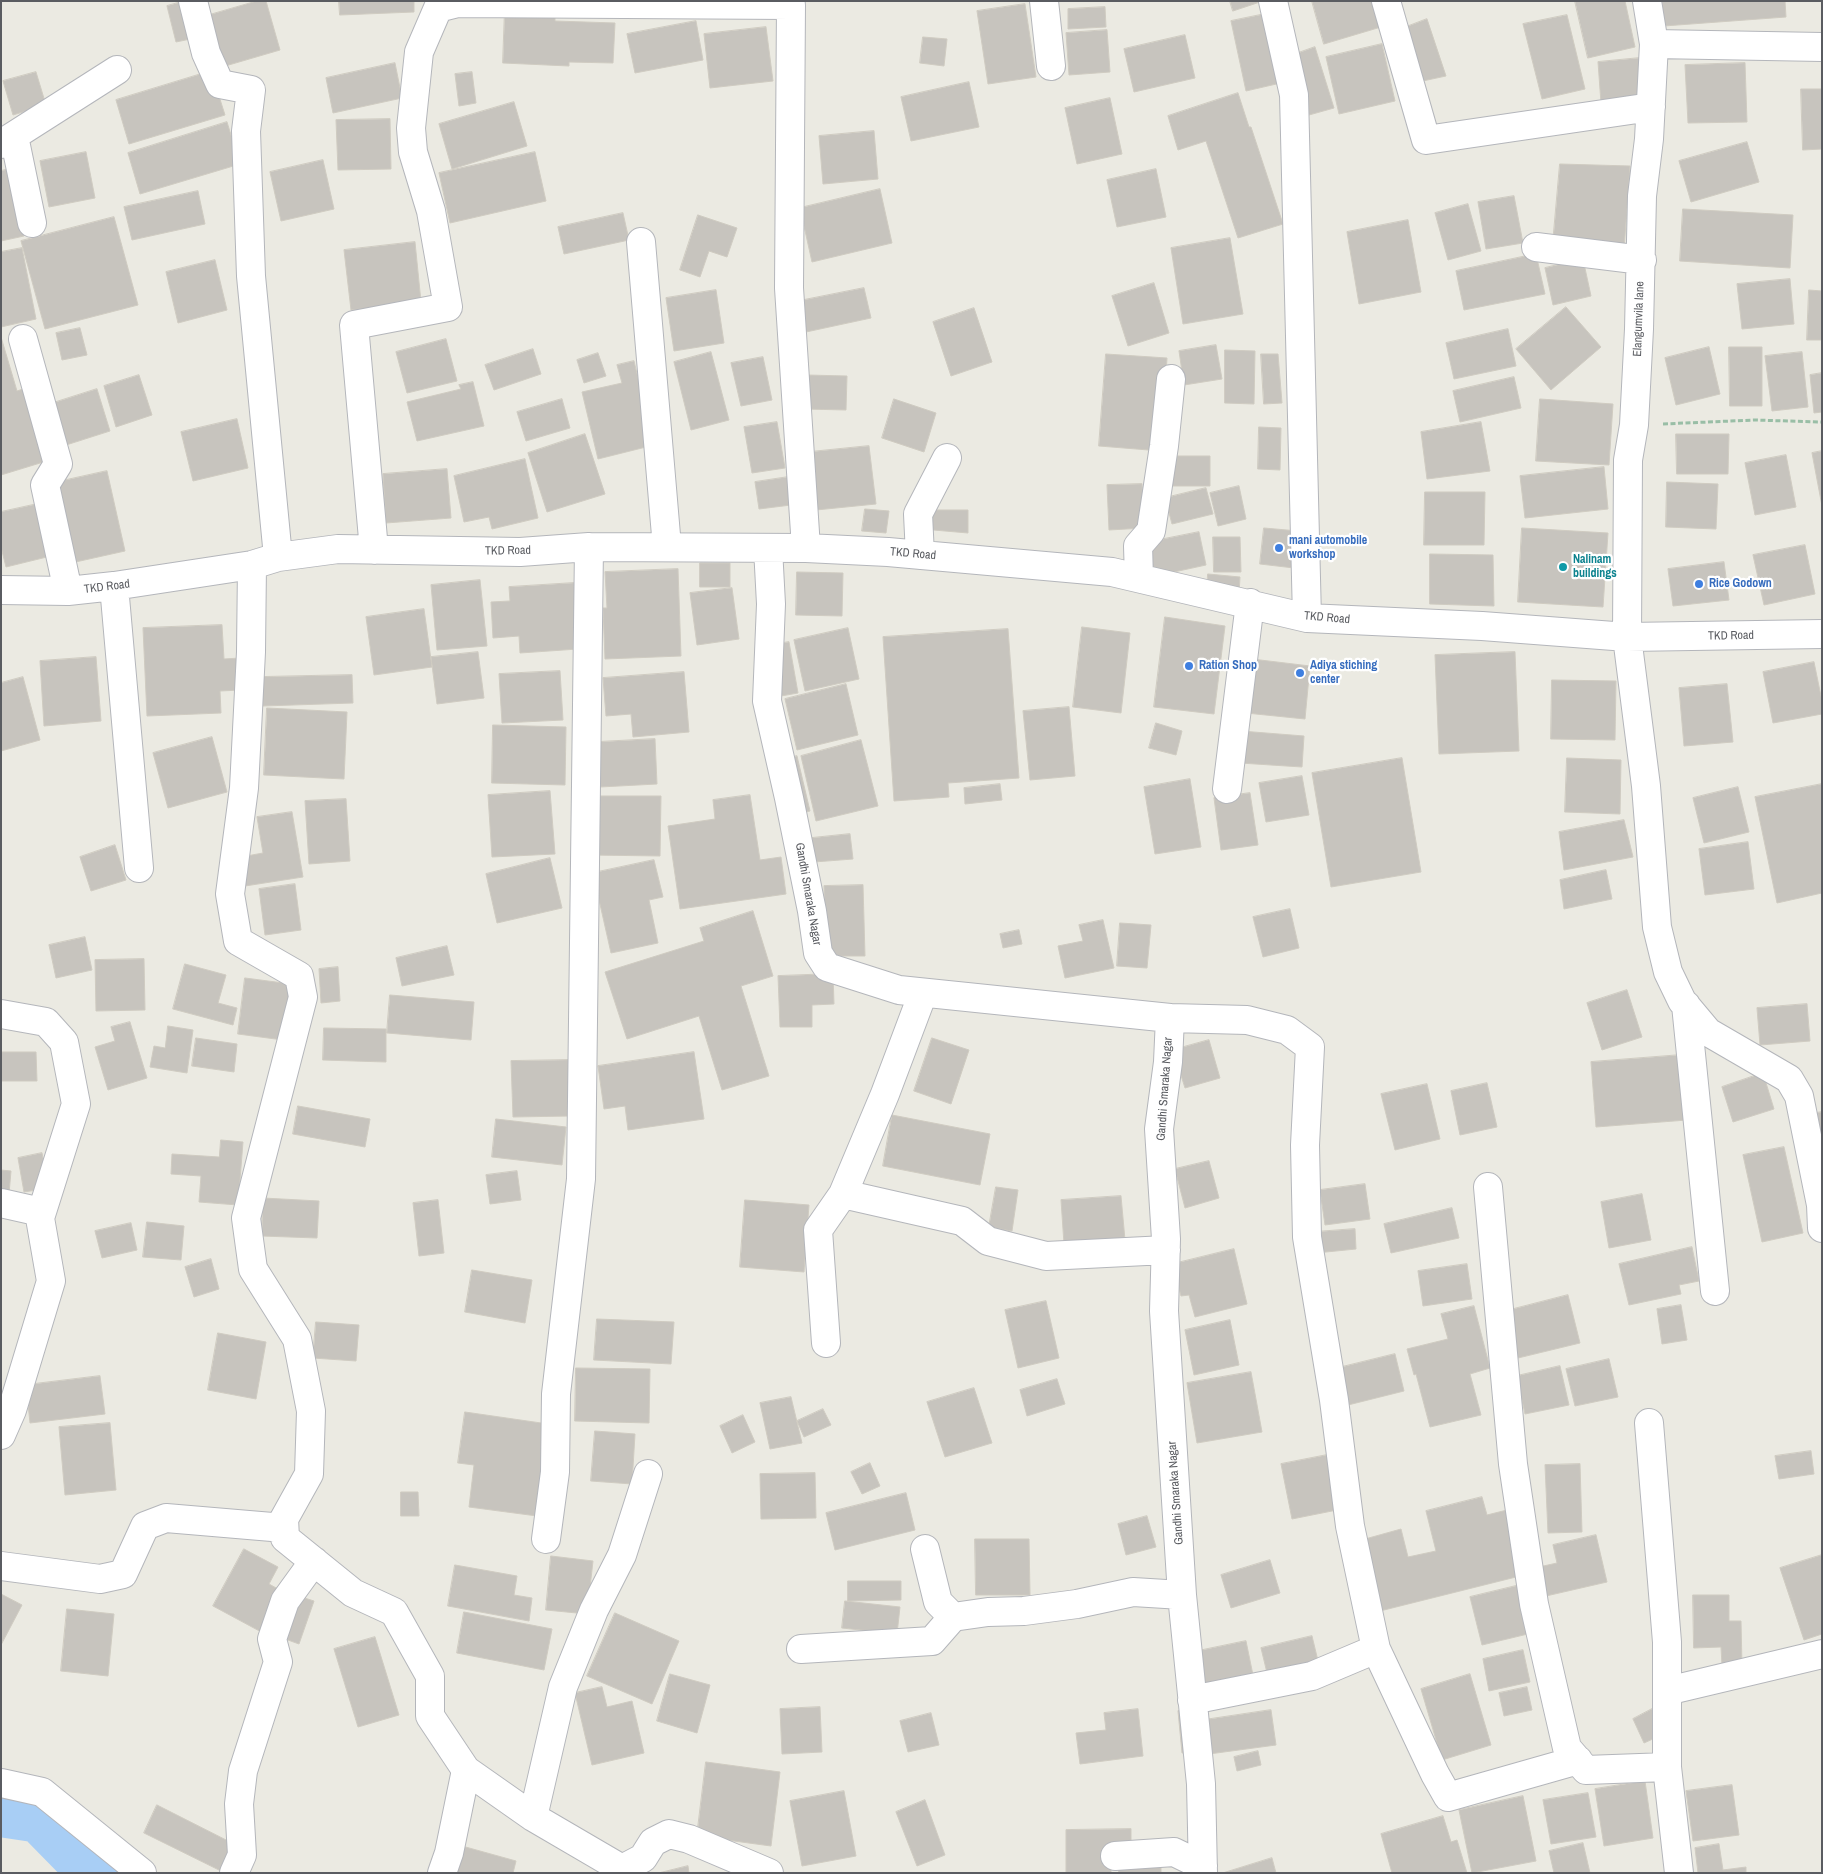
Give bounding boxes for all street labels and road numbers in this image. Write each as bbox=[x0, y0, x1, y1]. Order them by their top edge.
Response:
street label: Elangumvila lane bbox=[1630, 281, 1648, 357]
street label: TKD Road bbox=[485, 543, 531, 559]
street label: TKD Road bbox=[889, 545, 937, 563]
street label: TKD Road bbox=[83, 577, 131, 597]
street label: TKD Road bbox=[1303, 609, 1351, 627]
street label: TKD Road bbox=[1708, 628, 1754, 644]
street label: Gandhi Smaraka Nagar bbox=[792, 842, 824, 946]
street label: Gandhi Smaraka Nagar bbox=[1154, 1037, 1176, 1141]
street label: Gandhi Smaraka Nagar bbox=[1165, 1441, 1187, 1545]

